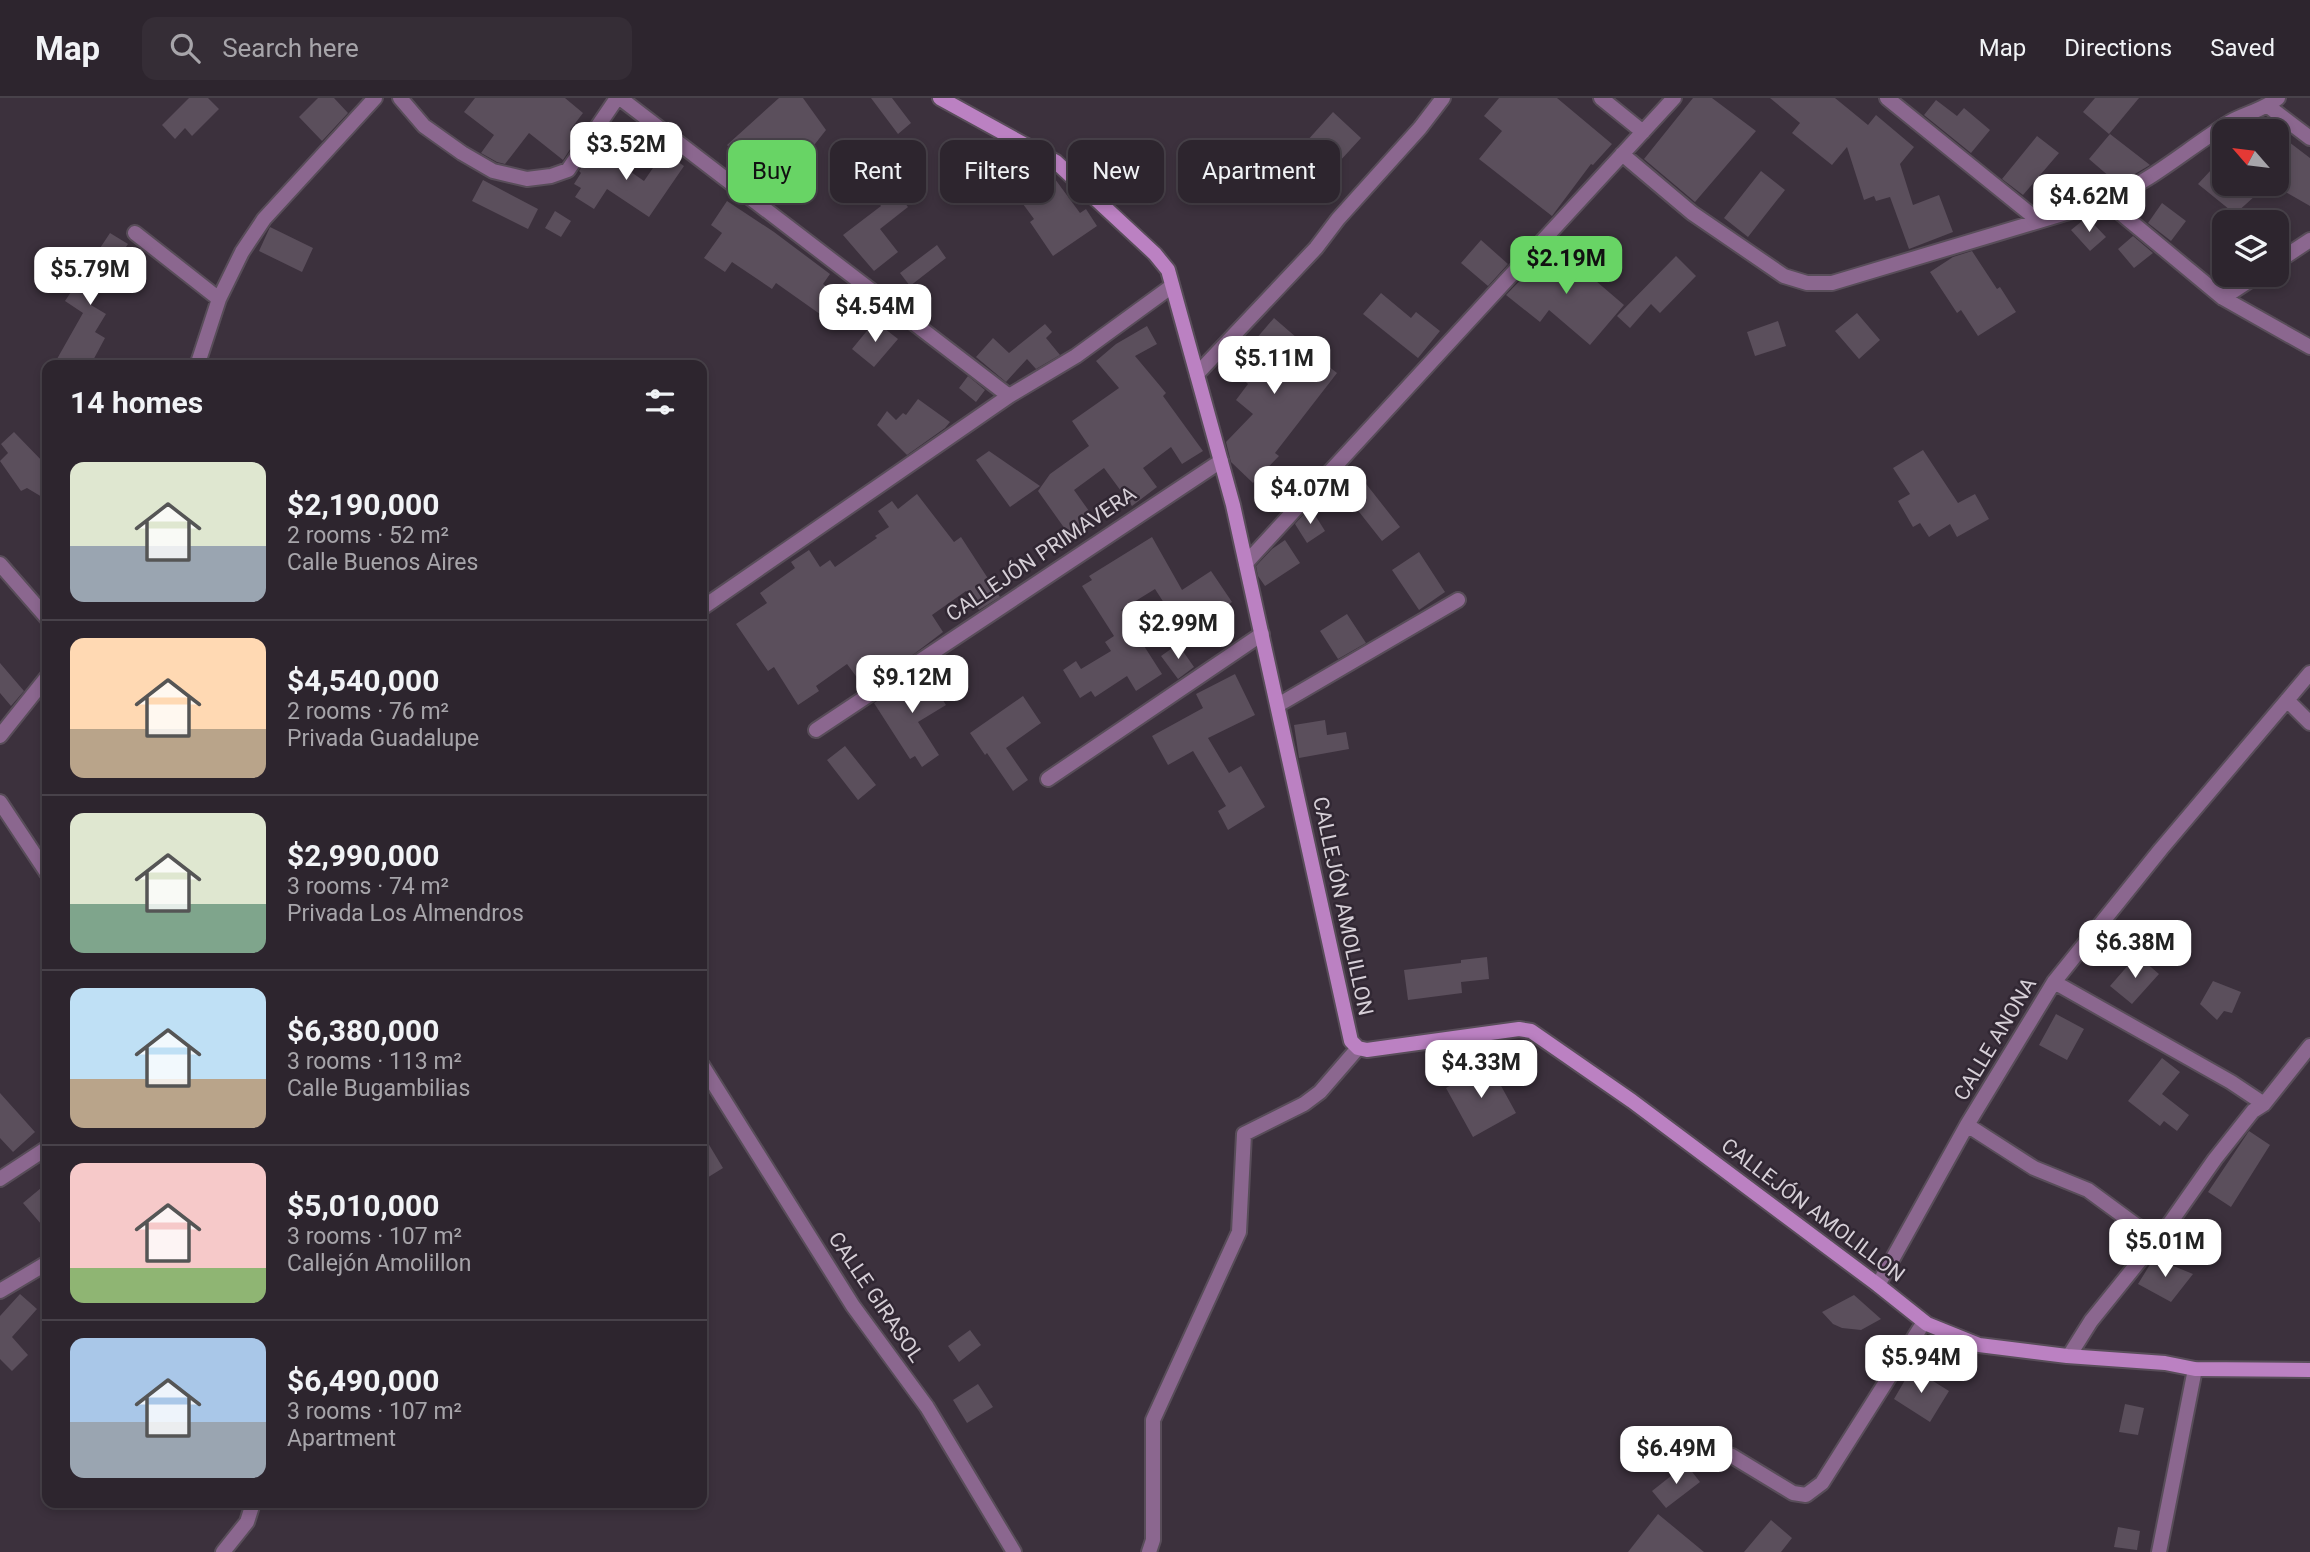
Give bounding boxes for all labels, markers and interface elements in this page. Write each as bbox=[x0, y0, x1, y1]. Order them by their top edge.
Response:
search box bbox=[142, 17, 632, 80]
text: Map bbox=[35, 29, 100, 68]
icon: search bbox=[166, 29, 204, 67]
text: Search here bbox=[222, 33, 359, 63]
text: Map bbox=[1979, 34, 2026, 62]
text: Directions bbox=[2064, 34, 2172, 62]
text: Saved bbox=[2210, 34, 2275, 62]
north arrow bbox=[2212, 119, 2289, 196]
map controls bbox=[2212, 119, 2289, 287]
pin: $3.52M bbox=[569, 122, 683, 182]
text: $3.52M bbox=[586, 131, 666, 158]
chip: Buy bbox=[728, 140, 816, 203]
chip: Rent bbox=[830, 140, 926, 203]
chip: Filters bbox=[940, 140, 1054, 203]
chip: New bbox=[1068, 140, 1164, 203]
chip: Apartment bbox=[1178, 140, 1340, 203]
pin: $4.62M bbox=[2032, 174, 2146, 234]
text: $4.62M bbox=[2049, 183, 2129, 210]
button: layers bbox=[2212, 210, 2289, 287]
pin: $2.19M bbox=[1509, 236, 1623, 296]
text: $2.19M bbox=[1526, 245, 1606, 272]
pin: $5.79M bbox=[33, 248, 147, 307]
text: $5.79M bbox=[50, 256, 130, 283]
pin: $4.54M bbox=[818, 285, 932, 344]
text: $4.54M bbox=[835, 293, 915, 320]
pin: $5.11M bbox=[1217, 336, 1331, 396]
text: $5.11M bbox=[1234, 345, 1314, 372]
icon: filters bbox=[641, 383, 679, 421]
text: 14 homes bbox=[70, 385, 203, 420]
pin: $4.07M bbox=[1253, 466, 1367, 526]
text: $4.07M bbox=[1270, 475, 1350, 502]
street label: CALLEJÓN PRIMAVERA bbox=[942, 481, 1141, 626]
text: $2,190,000 bbox=[287, 487, 439, 522]
icon: home bbox=[126, 490, 210, 574]
text: 2 rooms · 52 m² bbox=[287, 522, 449, 549]
text: Calle Buenos Aires bbox=[287, 549, 478, 576]
pin: $2.99M bbox=[1121, 602, 1235, 661]
text: $2.99M bbox=[1138, 610, 1218, 637]
pin: $9.12M bbox=[855, 656, 969, 715]
text: $4,540,000 bbox=[287, 663, 439, 698]
text: $9.12M bbox=[872, 664, 952, 691]
icon: home bbox=[126, 666, 210, 750]
text: 2 rooms · 76 m² bbox=[287, 698, 449, 725]
text: Privada Guadalupe bbox=[287, 725, 479, 752]
street label: CALLEJÓN AMOLILLON bbox=[1308, 794, 1378, 1018]
text: $2,990,000 bbox=[287, 838, 439, 873]
icon: home bbox=[126, 841, 210, 925]
text: 3 rooms · 74 m² bbox=[287, 873, 449, 900]
text: Privada Los Almendros bbox=[287, 900, 524, 927]
pin: $6.38M bbox=[2078, 920, 2192, 980]
text: $6.38M bbox=[2095, 929, 2175, 956]
street label: CALLE ANONA bbox=[1949, 973, 2041, 1105]
text: $6,380,000 bbox=[287, 1013, 439, 1048]
icon: home bbox=[126, 1016, 210, 1100]
pin: $4.33M bbox=[1424, 1040, 1538, 1100]
text: 3 rooms · 113 m² bbox=[287, 1048, 462, 1075]
text: $4.33M bbox=[1441, 1049, 1521, 1076]
text: Calle Bugambilias bbox=[287, 1075, 470, 1102]
street label: CALLEJÓN AMOLILLON bbox=[1717, 1133, 1909, 1287]
text: $5,010,000 bbox=[287, 1188, 439, 1223]
icon: home bbox=[126, 1191, 210, 1275]
pin: $5.01M bbox=[2108, 1220, 2222, 1279]
text: 3 rooms · 107 m² bbox=[287, 1223, 462, 1250]
street label: CALLE GIRASOL bbox=[824, 1227, 928, 1367]
text: $5.01M bbox=[2125, 1228, 2205, 1255]
text: Callejón Amolillon bbox=[287, 1250, 471, 1277]
pin: $5.94M bbox=[1864, 1336, 1978, 1395]
text: $5.94M bbox=[1881, 1344, 1961, 1371]
text: $6,490,000 bbox=[287, 1363, 439, 1398]
icon: home bbox=[126, 1366, 210, 1450]
text: 3 rooms · 107 m² bbox=[287, 1398, 462, 1425]
text: Apartment bbox=[287, 1425, 396, 1452]
pin: $6.49M bbox=[1619, 1426, 1733, 1486]
text: $6.49M bbox=[1636, 1435, 1716, 1462]

